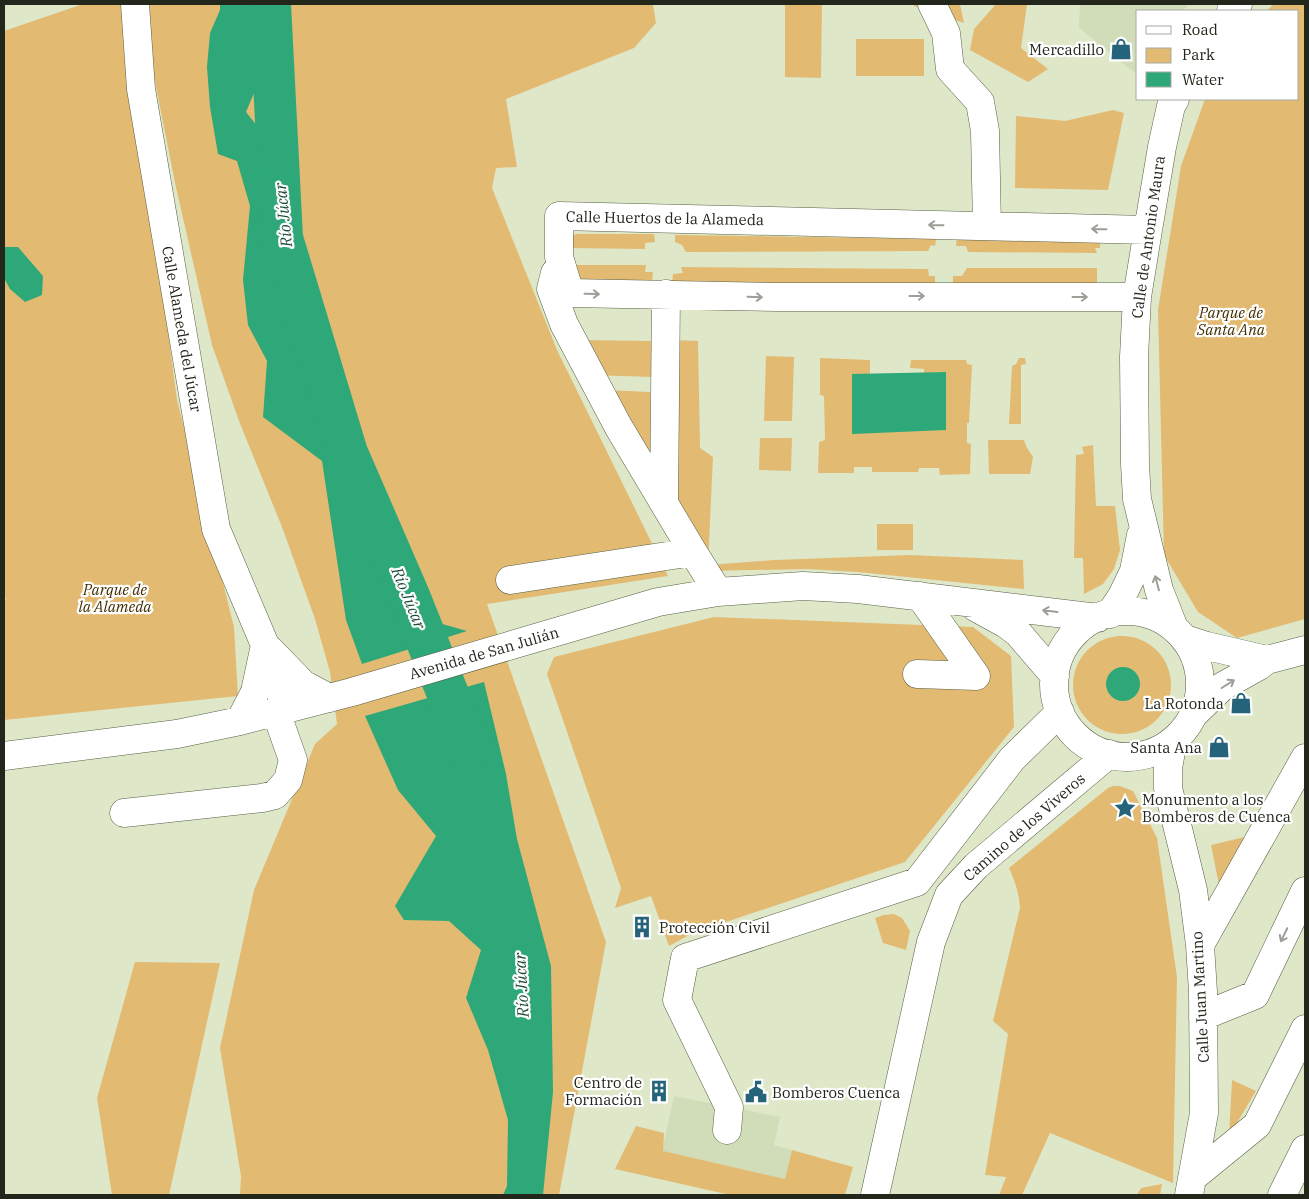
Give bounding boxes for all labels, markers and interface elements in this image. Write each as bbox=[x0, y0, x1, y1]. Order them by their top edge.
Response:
legend bbox=[1136, 10, 1299, 100]
text: Road bbox=[1182, 20, 1218, 39]
shop icon: Mercadillo bbox=[1108, 36, 1134, 62]
place label: Mercadillo bbox=[1029, 40, 1104, 59]
text: Park bbox=[1182, 45, 1215, 64]
text: Water bbox=[1182, 70, 1224, 89]
street label: Calle de Antonio Maura bbox=[1127, 154, 1169, 320]
water label: Río Júcar bbox=[270, 181, 296, 249]
street label: Calle Huertos de la Alameda bbox=[566, 207, 764, 229]
one-way arrow bbox=[929, 220, 945, 229]
one-way arrow bbox=[1091, 224, 1107, 233]
street label: Calle Alameda del Júcar bbox=[158, 245, 206, 414]
one-way arrow bbox=[584, 289, 600, 299]
one-way arrow bbox=[909, 291, 925, 301]
one-way arrow bbox=[746, 292, 763, 302]
one-way arrow bbox=[1072, 292, 1088, 302]
park label: Parque de Santa Ana bbox=[1196, 303, 1266, 339]
water label: Río Júcar bbox=[387, 563, 431, 633]
one-way arrow bbox=[1152, 575, 1161, 591]
park label: Parque de la Alameda bbox=[79, 580, 152, 616]
one-way arrow bbox=[1042, 606, 1058, 616]
street label: Avenida de San Julián bbox=[407, 622, 561, 683]
one-way arrow bbox=[1220, 679, 1234, 689]
shop icon: La Rotonda bbox=[1228, 690, 1254, 716]
place label: La Rotonda bbox=[1144, 694, 1224, 713]
shop icon: Santa Ana bbox=[1206, 734, 1232, 760]
place label: Santa Ana bbox=[1130, 738, 1202, 757]
street label: Camino de los Viveros bbox=[959, 769, 1089, 885]
place label: Monumento a los Bomberos de Cuenca bbox=[1142, 790, 1291, 826]
place icon: Monumento a los Bomberos de Cuenca bbox=[1112, 795, 1138, 821]
building icon: Protección Civil bbox=[629, 914, 655, 940]
place label: Protección Civil bbox=[659, 918, 770, 937]
one-way arrow bbox=[1279, 927, 1288, 942]
street label: Calle Juan Martino bbox=[1187, 931, 1213, 1063]
water label: Río Júcar bbox=[509, 951, 533, 1019]
place label: Centro de Formación bbox=[565, 1073, 642, 1109]
building icon: Centro de Formación bbox=[646, 1078, 672, 1104]
public building icon: Bomberos Cuenca bbox=[743, 1079, 769, 1105]
place label: Bomberos Cuenca bbox=[772, 1083, 900, 1102]

